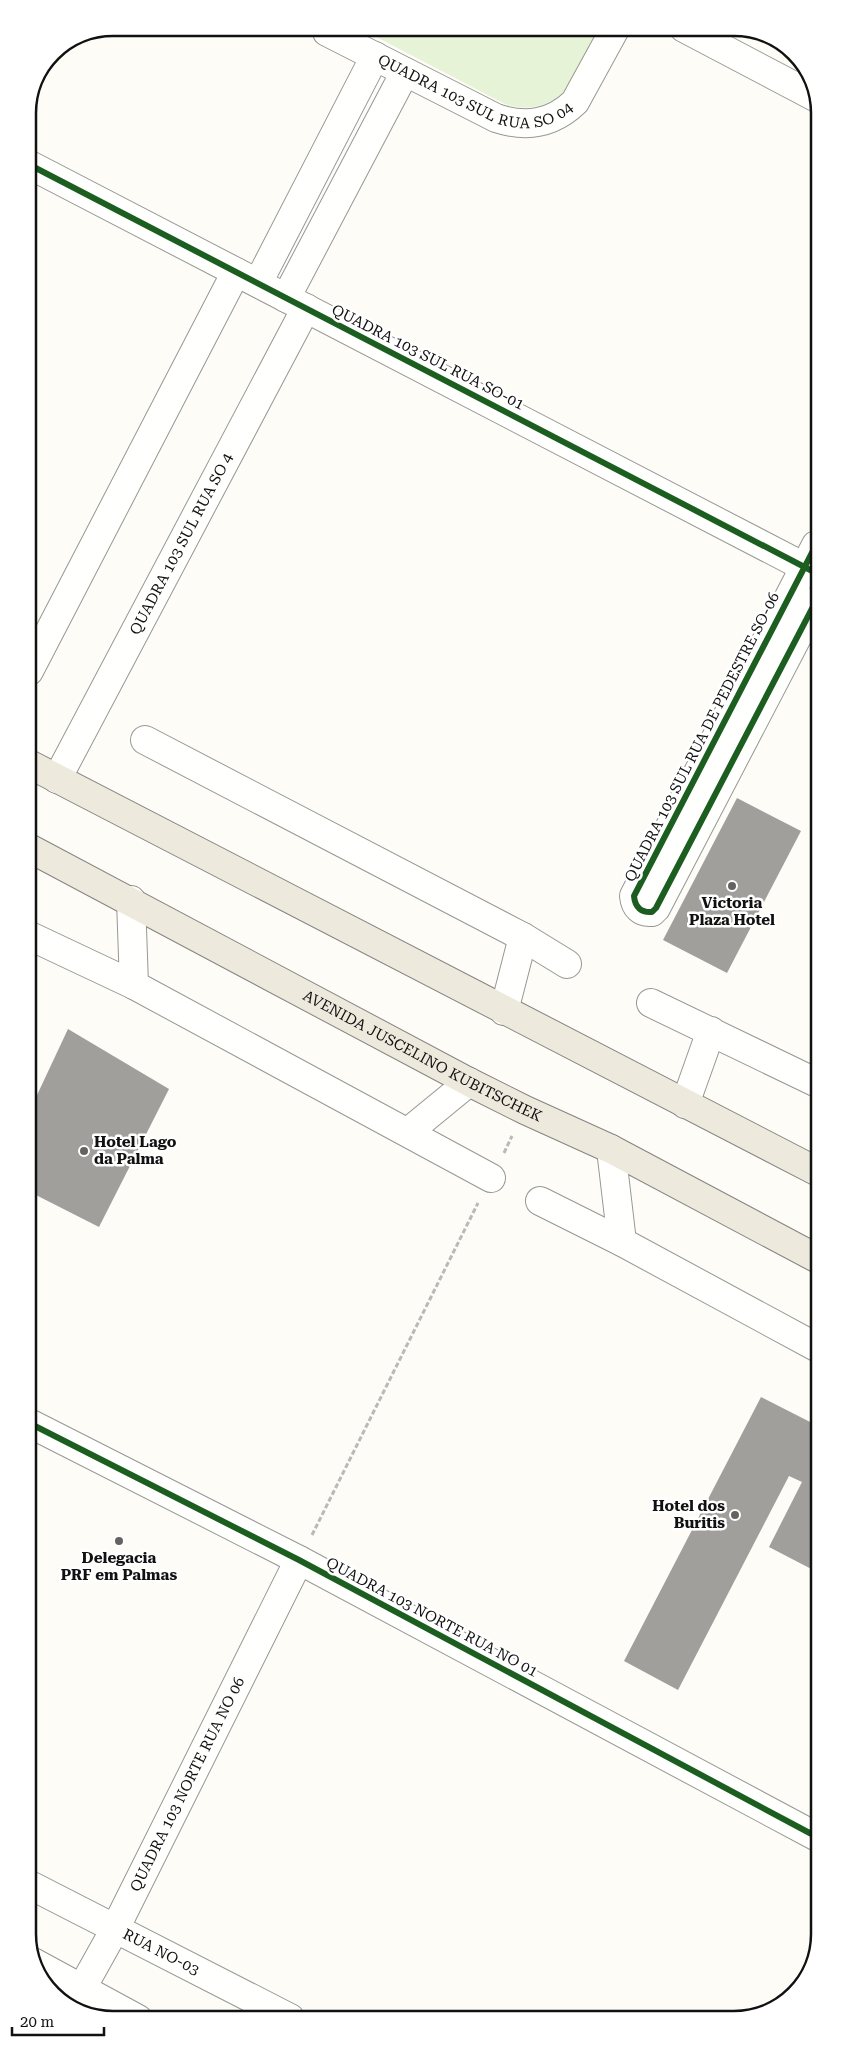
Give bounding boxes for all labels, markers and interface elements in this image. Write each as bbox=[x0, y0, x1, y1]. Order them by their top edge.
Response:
street label: QUADRA 103 SUL RUA SO 04 bbox=[375, 50, 577, 132]
street label: QUADRA 103 SUL RUA SO-01 bbox=[329, 300, 527, 414]
street label: QUADRA 103 SUL RUA SO 4 bbox=[126, 449, 237, 638]
street label: QUADRA 103 SUL RUA DE PEDESTRE SO-06 bbox=[621, 589, 783, 885]
marker: Victoria Plaza Hotel bbox=[726, 880, 738, 892]
place label: Victoria Plaza Hotel bbox=[689, 894, 775, 929]
street label: AVENIDA JUSCELINO KUBITSCHEK bbox=[300, 986, 545, 1125]
place label: Hotel Lago da Palma bbox=[94, 1133, 177, 1168]
marker: Hotel Lago da Palma bbox=[78, 1145, 90, 1157]
place label: Hotel dos Buritis bbox=[652, 1497, 725, 1532]
marker: Hotel dos Buritis bbox=[729, 1509, 741, 1521]
marker: Delegacia PRF em Palmas bbox=[113, 1535, 125, 1547]
place label: Delegacia PRF em Palmas bbox=[61, 1549, 178, 1584]
street label: QUADRA 103 NORTE RUA NO 01 bbox=[323, 1553, 541, 1681]
street label: QUADRA 103 NORTE RUA NO 06 bbox=[126, 1674, 248, 1894]
street label: RUA NO-03 bbox=[120, 1925, 202, 1979]
scale bar bbox=[12, 2004, 105, 2036]
text: 20 m bbox=[20, 2013, 55, 2031]

